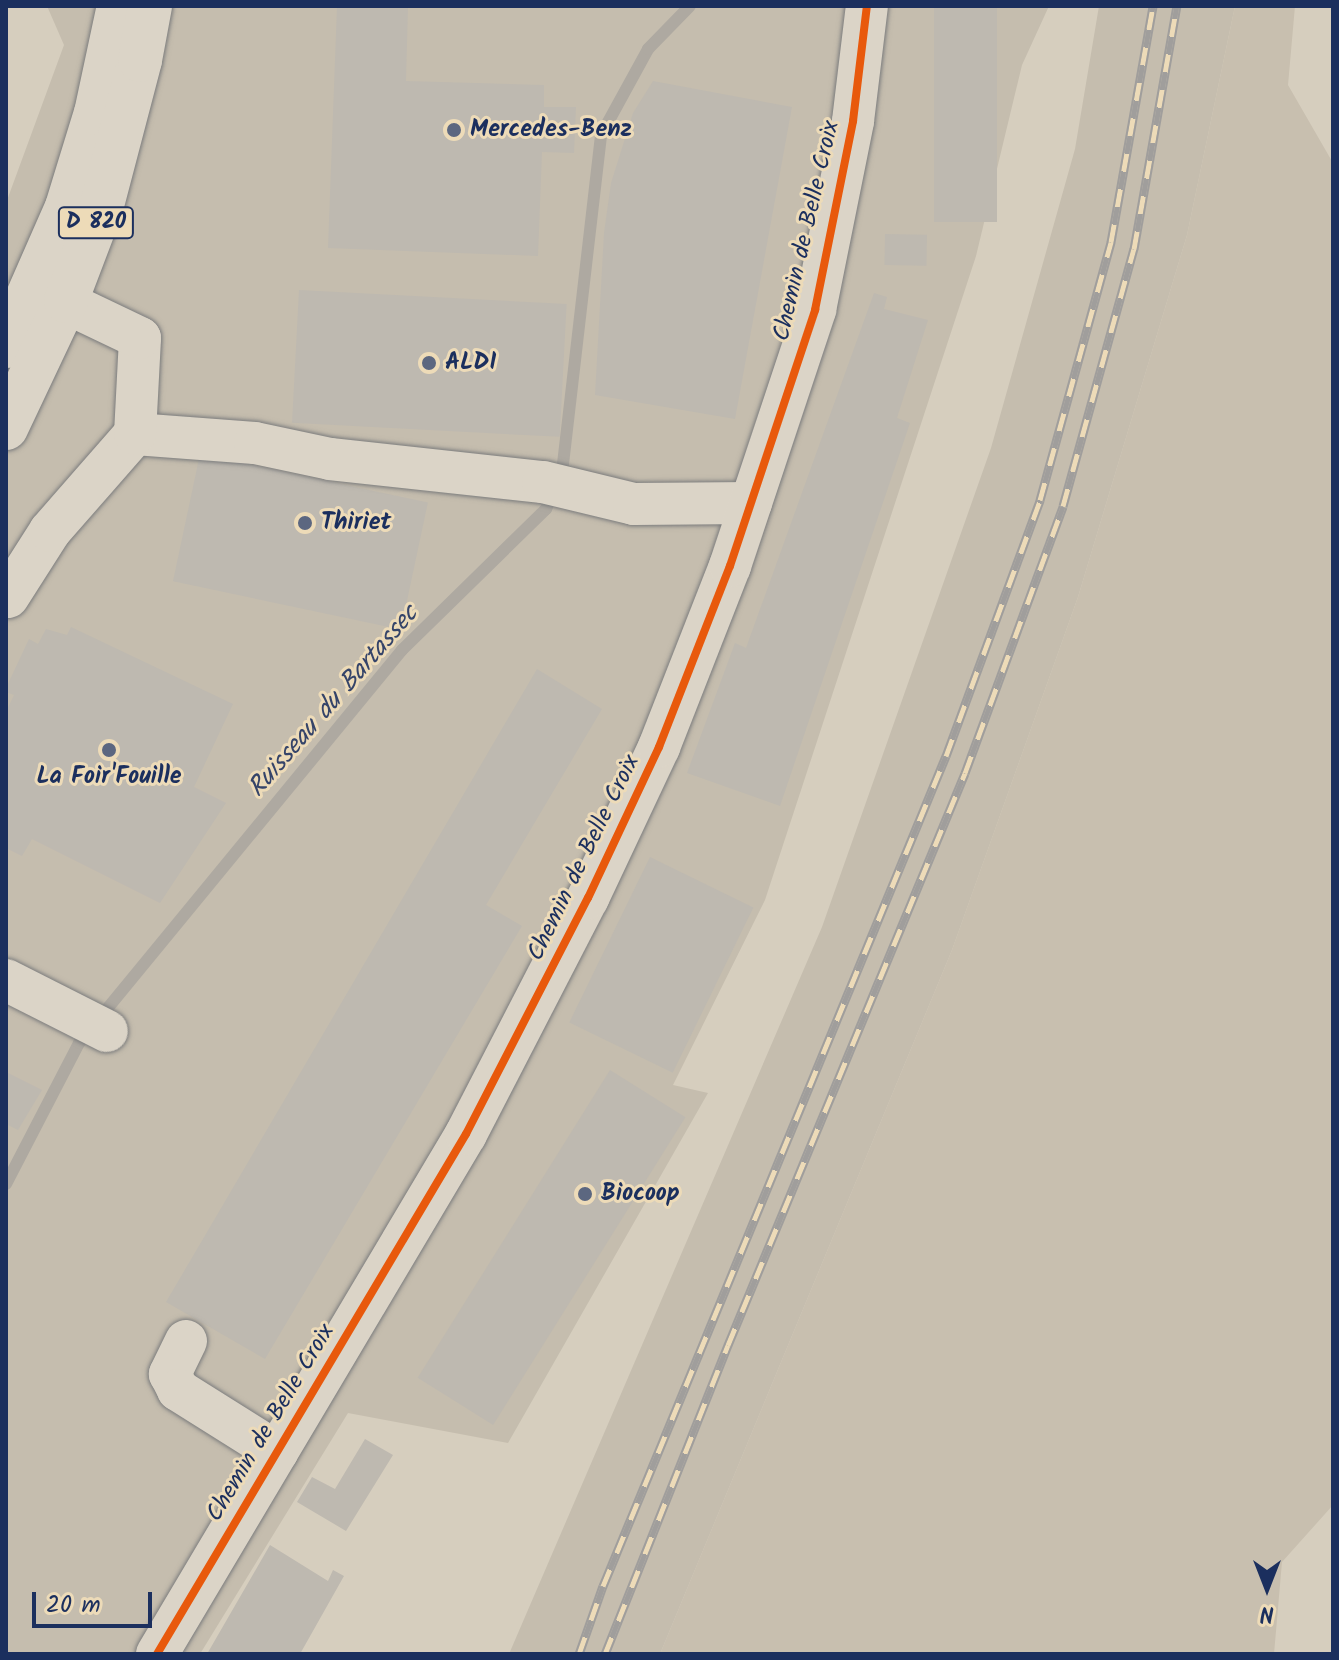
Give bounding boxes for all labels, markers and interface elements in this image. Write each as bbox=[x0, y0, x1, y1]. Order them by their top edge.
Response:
place label: Mercedes-Benz bbox=[470, 116, 632, 144]
street label: Chemin de Belle Croix bbox=[768, 118, 846, 344]
marker: Mercedes-Benz bbox=[445, 121, 463, 139]
road number: D 820 bbox=[56, 205, 136, 241]
place label: ALDI bbox=[445, 349, 497, 377]
marker: ALDI bbox=[420, 354, 438, 372]
place label: Thiriet bbox=[321, 509, 391, 537]
marker: Thiriet bbox=[296, 514, 314, 532]
water label: Ruisseau du Bartassec bbox=[242, 600, 426, 804]
marker: La Foir'Fouille bbox=[100, 741, 118, 759]
street label: Chemin de Belle Croix bbox=[522, 751, 646, 965]
place label: La Foir'Fouille bbox=[36, 763, 182, 791]
place label: Biocoop bbox=[601, 1180, 680, 1208]
marker: Biocoop bbox=[576, 1185, 594, 1203]
street label: Chemin de Belle Croix bbox=[201, 1319, 341, 1527]
north arrow bbox=[1227, 1548, 1307, 1628]
scale bar bbox=[36, 1576, 156, 1626]
text: 20 m bbox=[46, 1586, 101, 1625]
text: N bbox=[1260, 1595, 1274, 1630]

